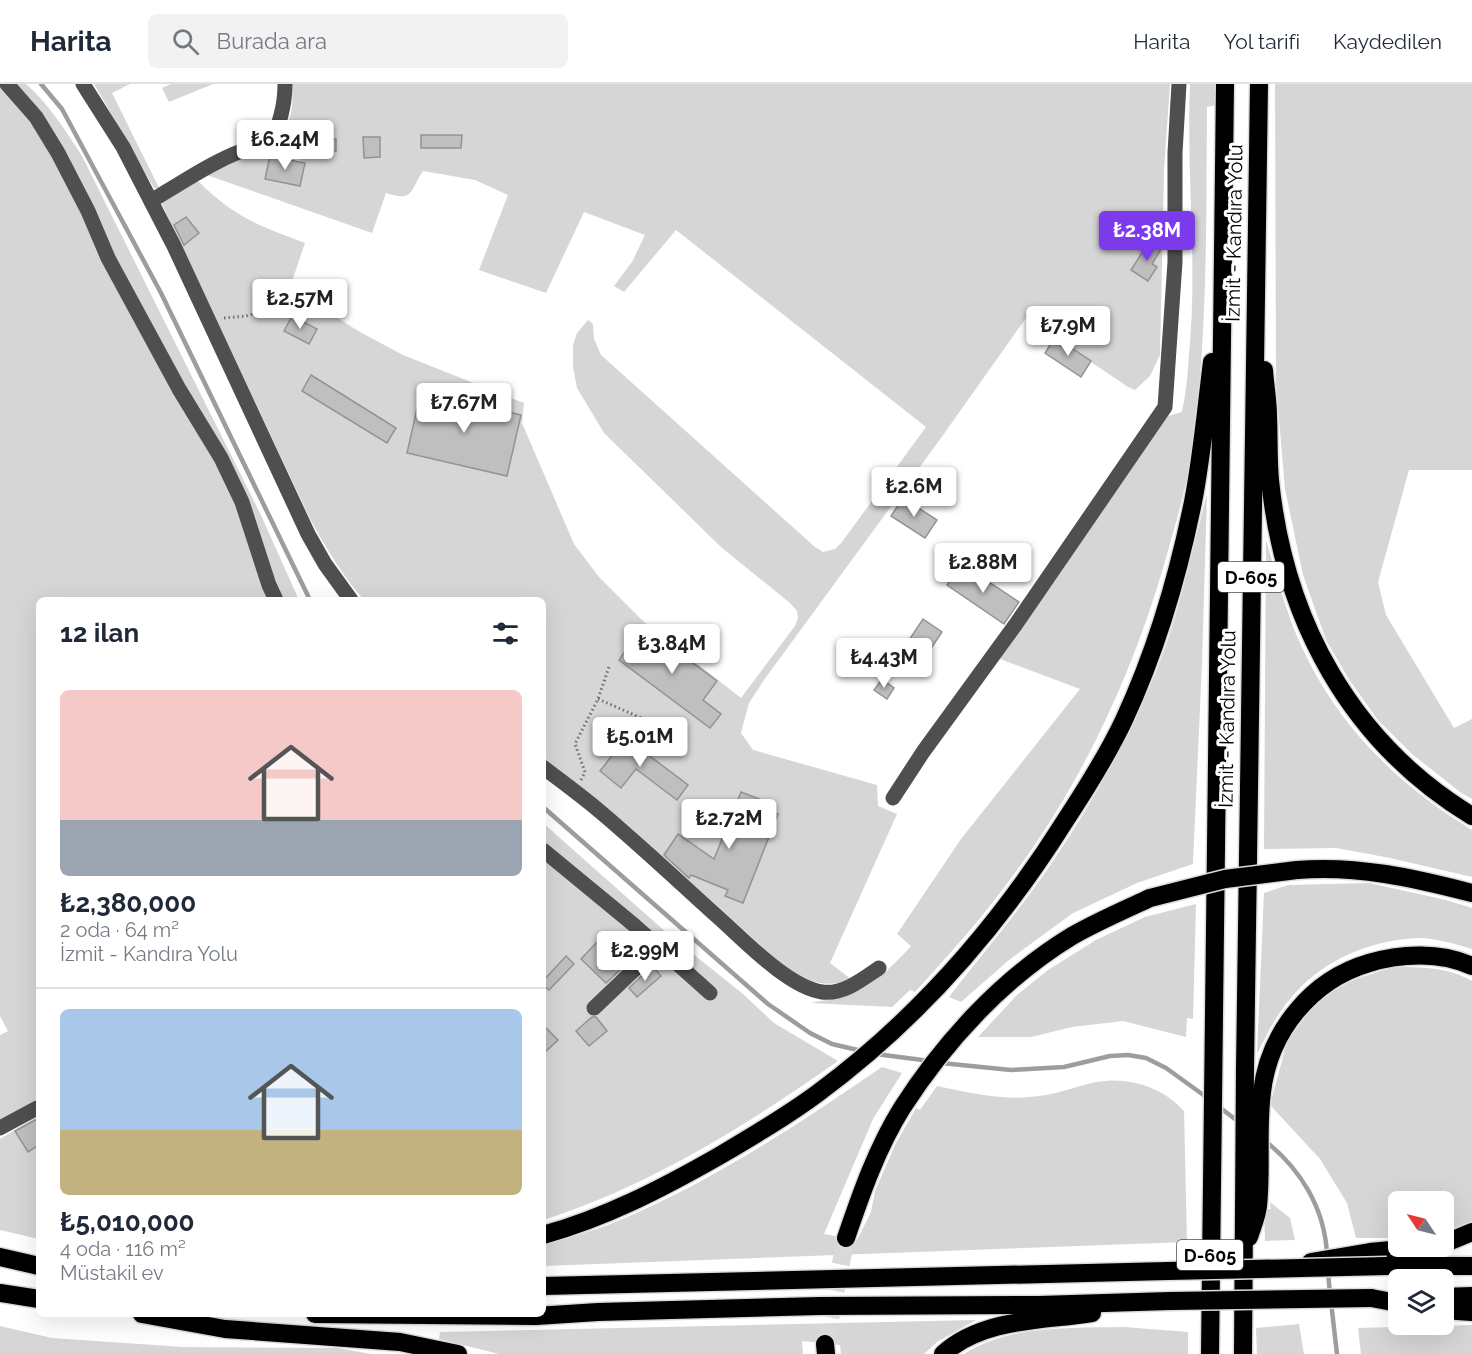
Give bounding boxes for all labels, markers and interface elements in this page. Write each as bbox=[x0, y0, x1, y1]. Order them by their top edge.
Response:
search box bbox=[148, 14, 568, 68]
text: Harita bbox=[30, 25, 112, 58]
icon: search bbox=[169, 25, 202, 58]
text: Burada ara bbox=[217, 28, 327, 54]
text: Harita bbox=[1133, 29, 1190, 54]
text: Yol tarifi bbox=[1223, 29, 1300, 54]
text: Kaydedilen bbox=[1333, 29, 1442, 54]
pin: ₺6.24M bbox=[236, 120, 334, 171]
text: ₺6.24M bbox=[251, 127, 319, 151]
street label: İzmit - Kandıra Yolu bbox=[1219, 144, 1248, 322]
pin: ₺2.38M bbox=[1098, 211, 1196, 262]
text: ₺2.38M bbox=[1113, 218, 1181, 242]
pin: ₺2.57M bbox=[251, 279, 349, 330]
text: ₺2.57M bbox=[266, 286, 334, 310]
pin: ₺7.9M bbox=[1026, 306, 1110, 357]
text: ₺7.9M bbox=[1040, 313, 1096, 337]
pin: ₺7.67M bbox=[415, 383, 513, 434]
text: ₺7.67M bbox=[430, 390, 498, 414]
pin: ₺2.6M bbox=[872, 467, 956, 518]
text: ₺2.6M bbox=[885, 474, 943, 498]
pin: ₺2.88M bbox=[934, 543, 1032, 594]
text: ₺2.88M bbox=[948, 550, 1018, 574]
road number: D-605 bbox=[1218, 562, 1284, 592]
icon: filters bbox=[489, 617, 522, 650]
text: 12 ilan bbox=[60, 618, 139, 648]
pin: ₺3.84M bbox=[623, 624, 721, 675]
street label: İzmit - Kandıra Yolu bbox=[1212, 630, 1241, 808]
text: ₺3.84M bbox=[638, 631, 706, 655]
pin: ₺4.43M bbox=[835, 638, 933, 689]
text: ₺4.43M bbox=[850, 645, 918, 669]
pin: ₺5.01M bbox=[591, 717, 689, 768]
text: ₺5.01M bbox=[607, 724, 673, 748]
icon: home bbox=[237, 729, 345, 837]
pin: ₺2.72M bbox=[680, 799, 778, 850]
text: ₺2.72M bbox=[695, 806, 763, 830]
text: ₺2,380,000 bbox=[60, 888, 196, 918]
text: 2 oda · 64 m² bbox=[60, 918, 179, 942]
pin: ₺2.99M bbox=[596, 931, 694, 982]
text: ₺2.99M bbox=[611, 938, 679, 962]
text: İzmit - Kandıra Yolu bbox=[60, 942, 238, 966]
icon: home bbox=[237, 1048, 345, 1156]
north arrow bbox=[1388, 1191, 1454, 1257]
map controls bbox=[1388, 1191, 1454, 1335]
text: ₺5,010,000 bbox=[60, 1207, 195, 1237]
text: 4 oda · 116 m² bbox=[60, 1237, 186, 1261]
road number: D-605 bbox=[1177, 1240, 1243, 1270]
text: Müstakil ev bbox=[60, 1261, 164, 1285]
button: layers bbox=[1388, 1269, 1454, 1335]

